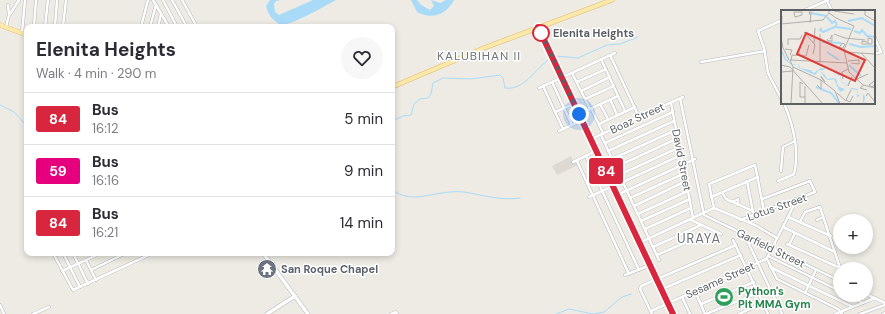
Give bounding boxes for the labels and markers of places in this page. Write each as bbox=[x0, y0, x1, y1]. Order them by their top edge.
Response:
marker: Elenita Heights bbox=[532, 24, 550, 42]
place label: Elenita Heights bbox=[553, 26, 634, 40]
temple icon: San Roque Chapel bbox=[256, 258, 278, 280]
place label: San Roque Chapel bbox=[281, 262, 378, 276]
place label: Python's Pit MMA Gym bbox=[738, 284, 811, 311]
sports icon: Python's Pit MMA Gym bbox=[713, 286, 735, 308]

